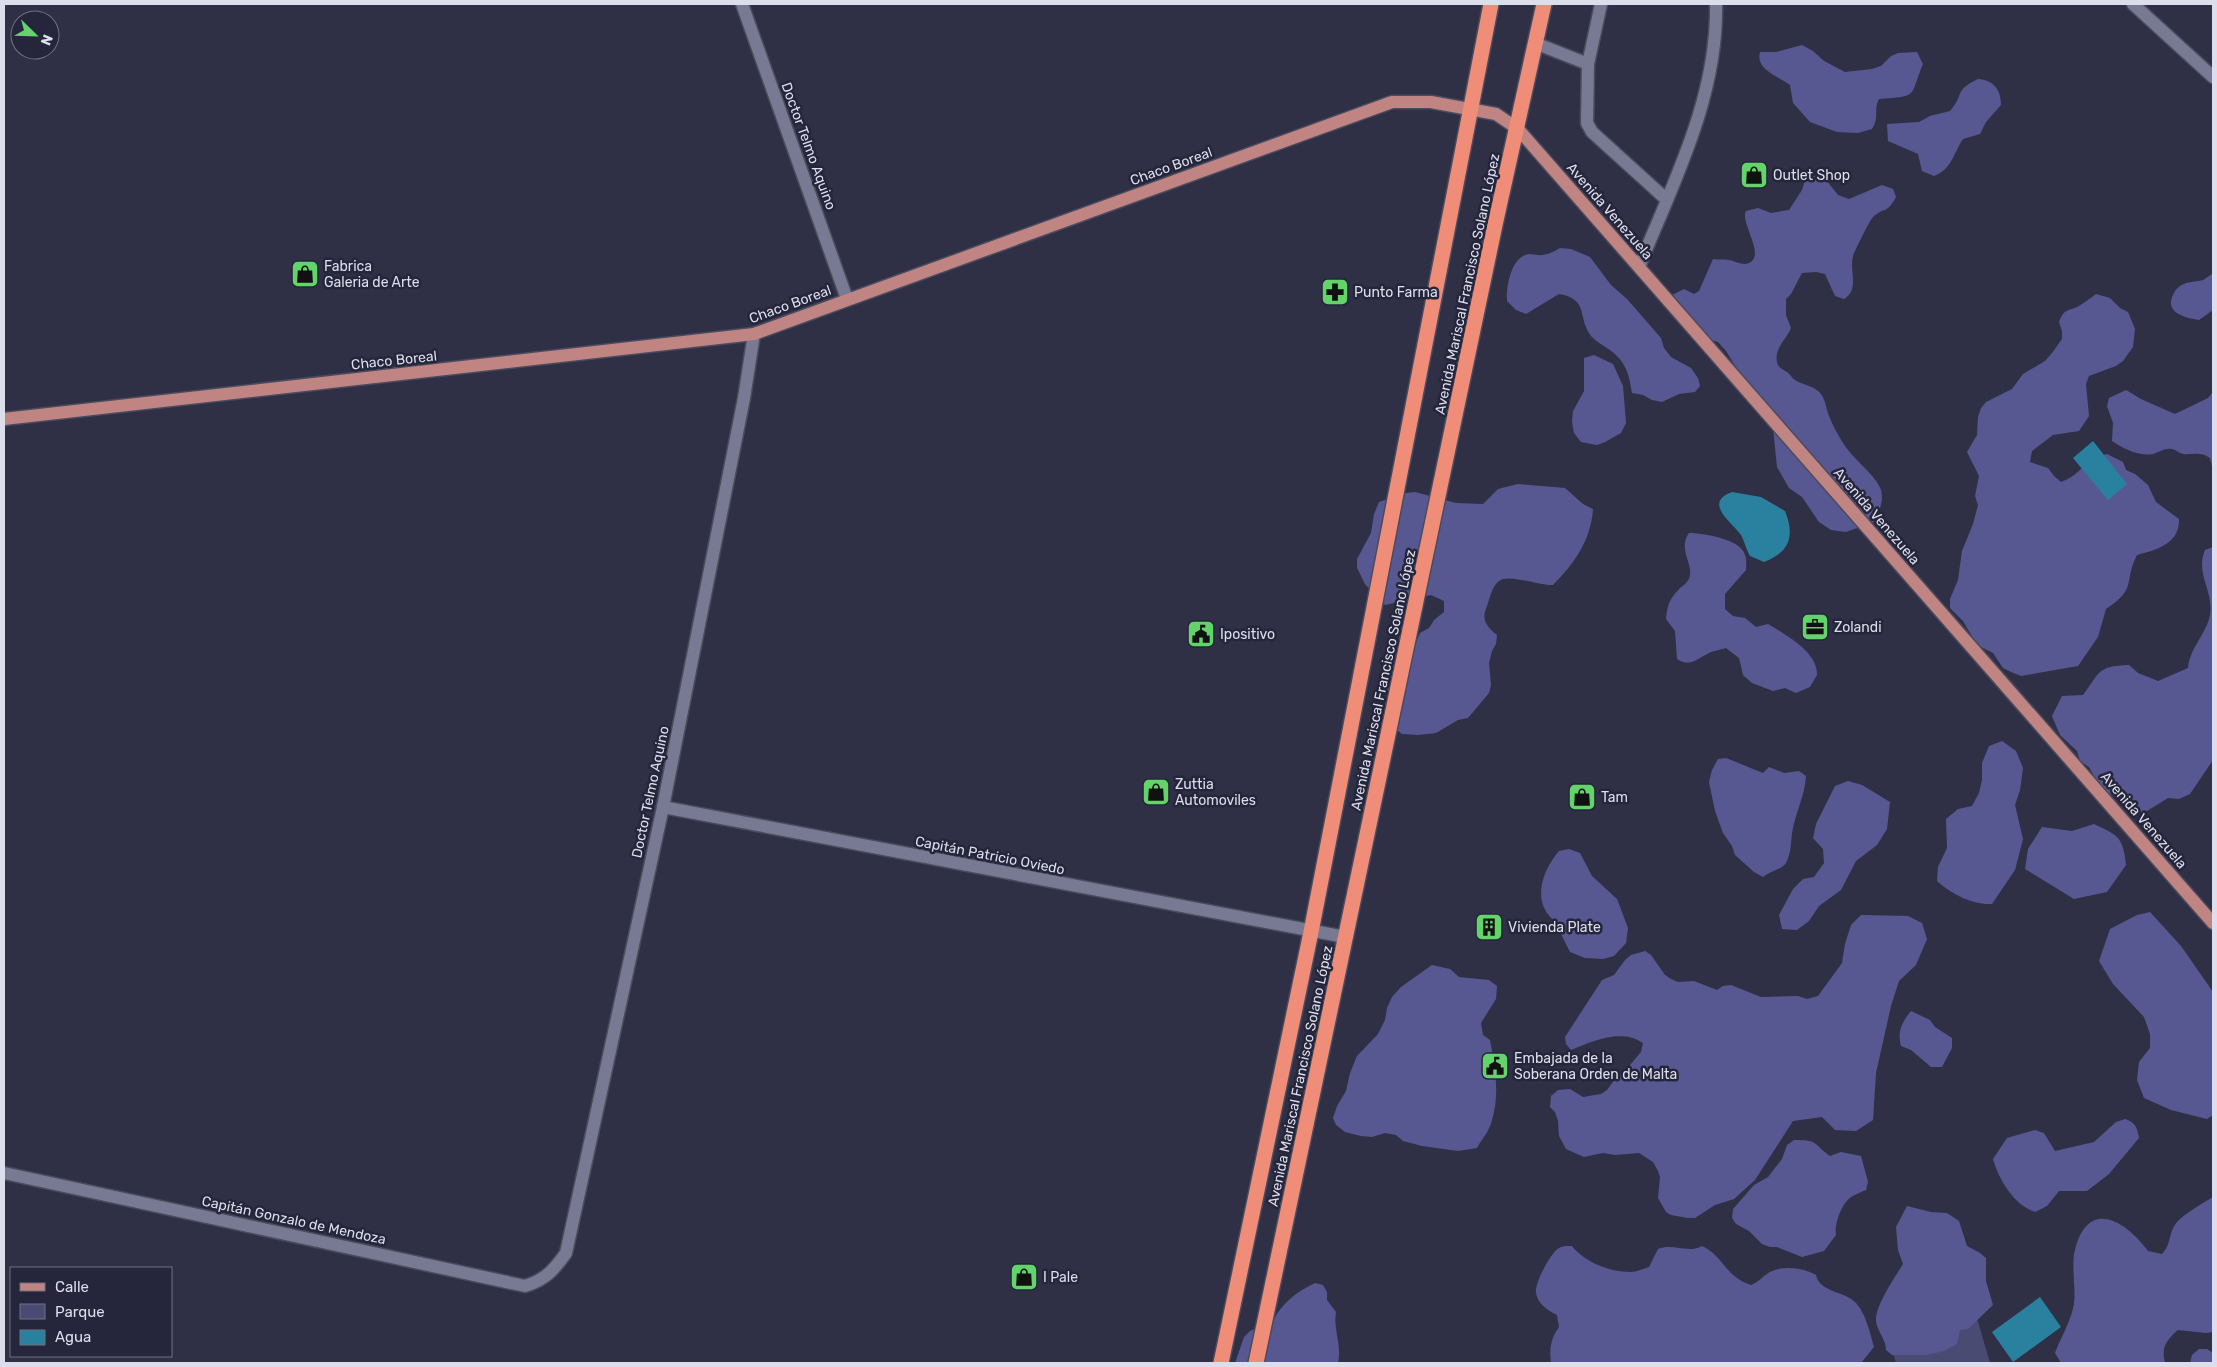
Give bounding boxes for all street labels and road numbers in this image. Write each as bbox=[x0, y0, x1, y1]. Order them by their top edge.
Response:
street label: Doctor Telmo Aquino bbox=[778, 80, 840, 212]
street label: Chaco Boreal bbox=[1128, 144, 1215, 189]
street label: Avenida Mariscal Francisco Solano López bbox=[1431, 152, 1503, 416]
street label: Avenida Venezuela bbox=[1563, 160, 1656, 263]
street label: Chaco Boreal bbox=[747, 282, 834, 327]
street label: Chaco Boreal bbox=[350, 348, 438, 373]
street label: Avenida Venezuela bbox=[1830, 465, 1923, 568]
street label: Avenida Mariscal Francisco Solano López bbox=[1347, 548, 1419, 812]
street label: Doctor Telmo Aquino bbox=[628, 725, 673, 860]
street label: Avenida Venezuela bbox=[2097, 769, 2190, 872]
street label: Capitán Patricio Oviedo bbox=[914, 833, 1066, 878]
street label: Avenida Mariscal Francisco Solano López bbox=[1264, 944, 1336, 1208]
street label: Capitán Gonzalo de Mendoza bbox=[200, 1193, 388, 1248]

